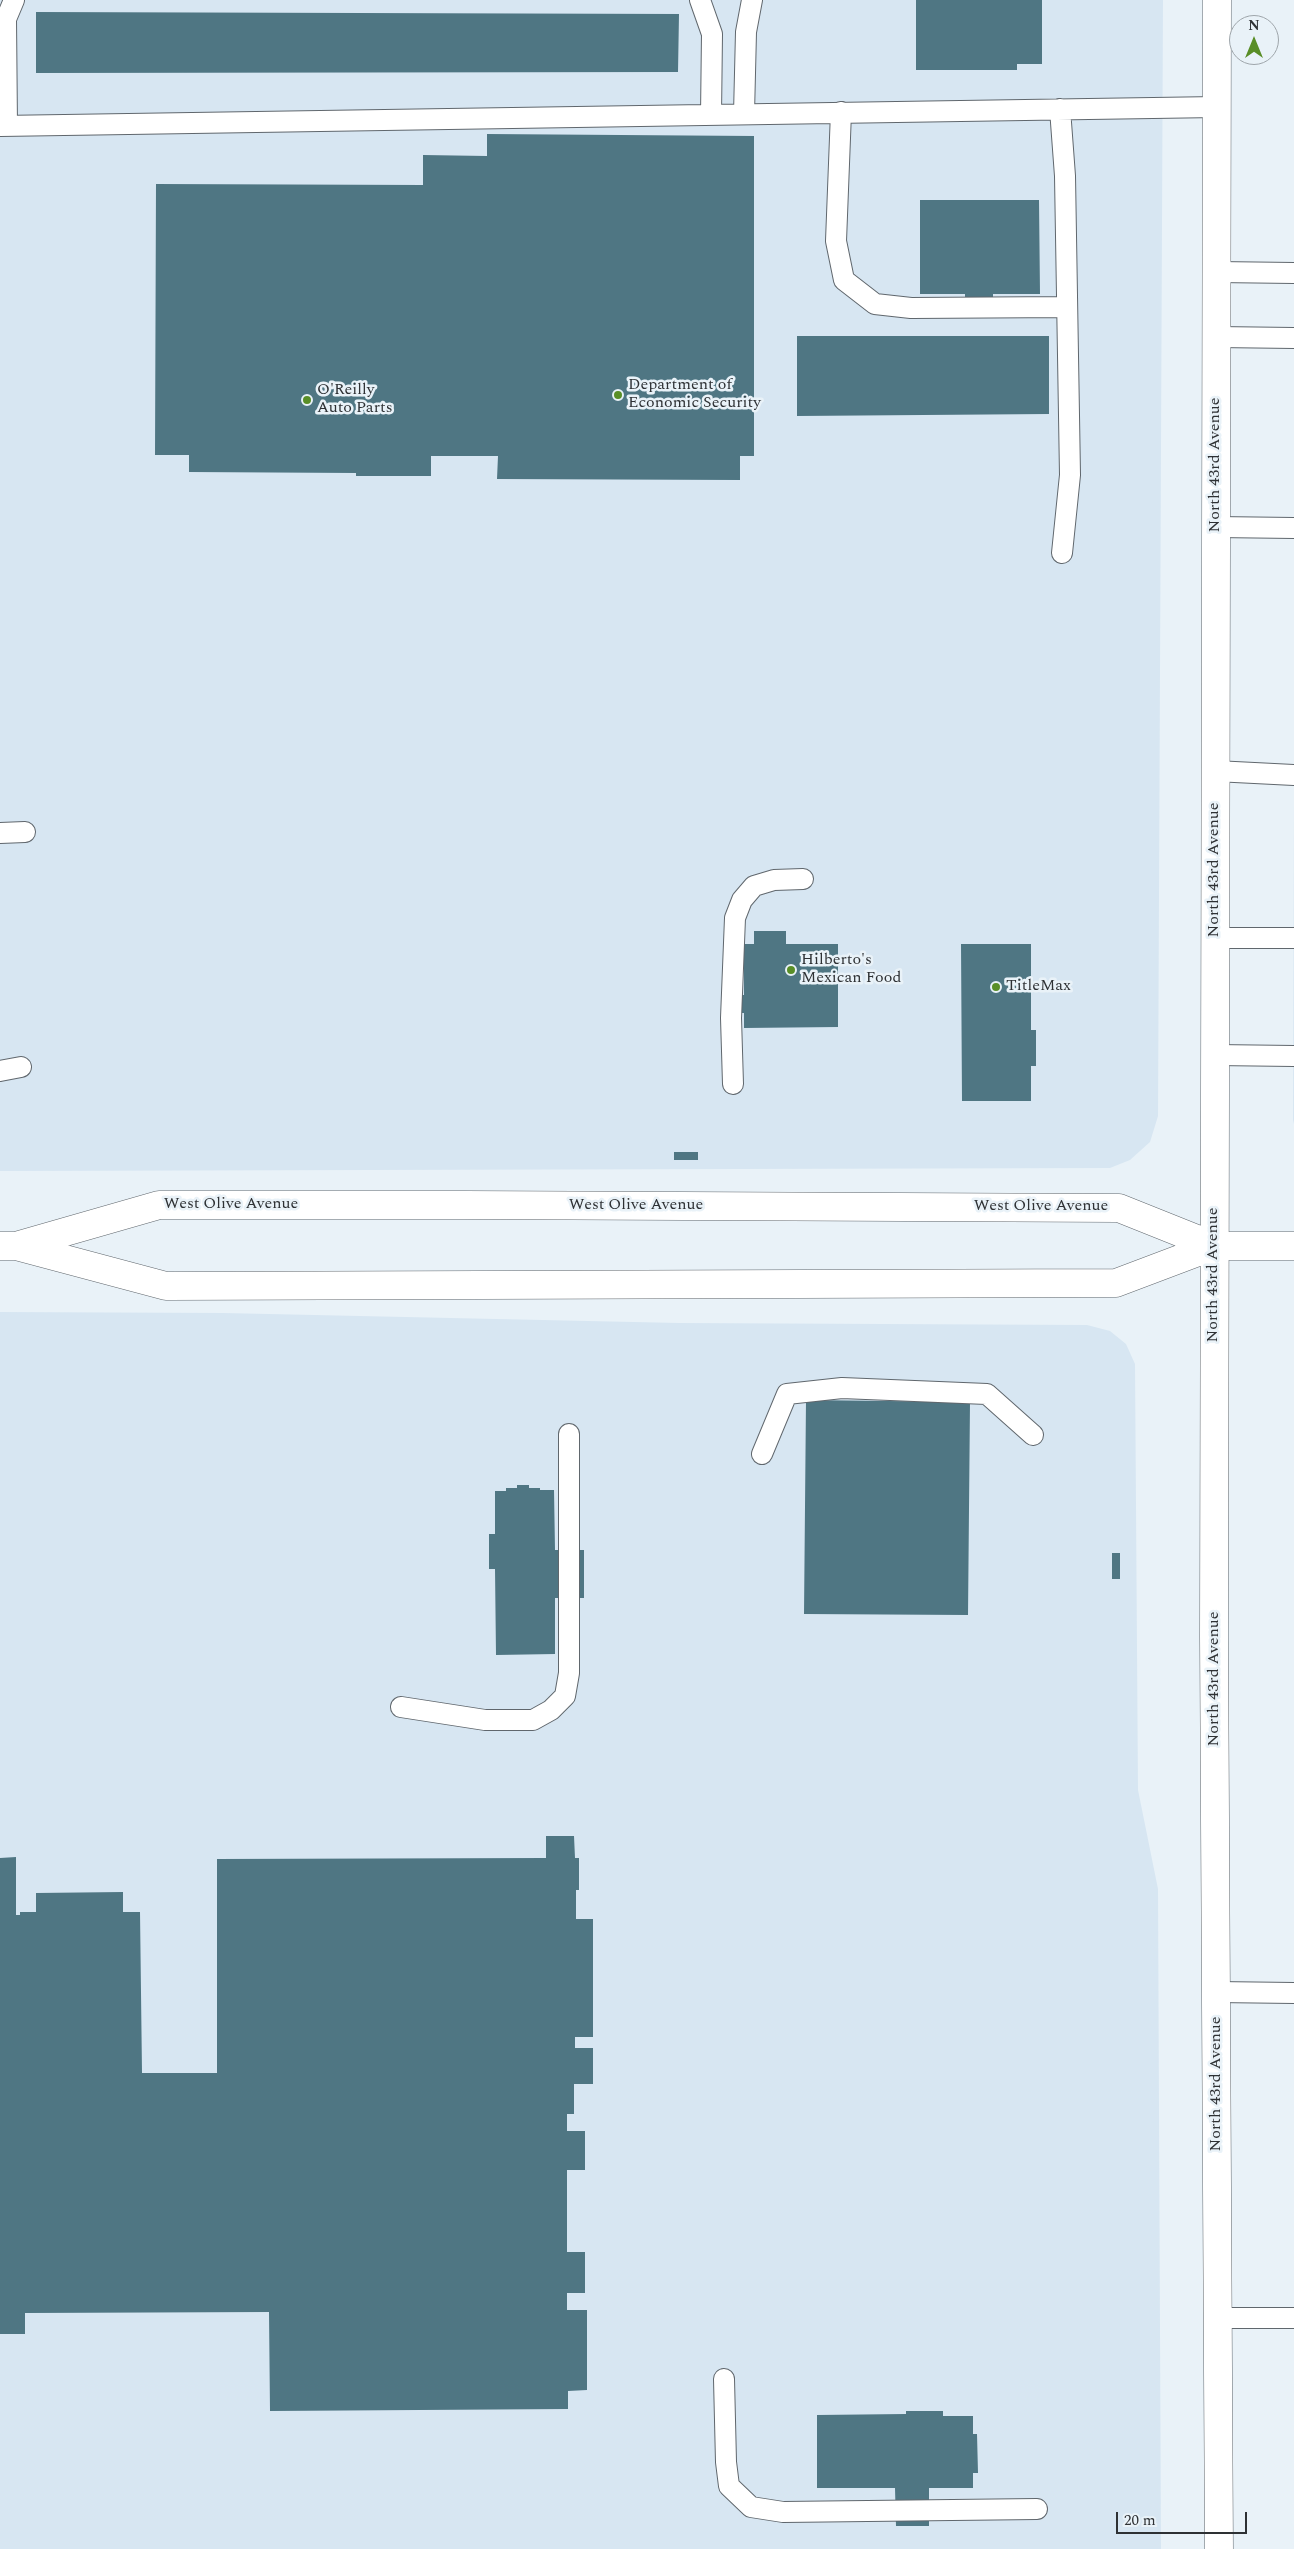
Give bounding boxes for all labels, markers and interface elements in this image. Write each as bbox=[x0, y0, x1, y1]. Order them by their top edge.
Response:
north arrow bbox=[1229, 15, 1279, 65]
text: N bbox=[1248, 15, 1260, 36]
place label: Department of Economic Security bbox=[628, 376, 761, 414]
place label: O'Reilly Auto Parts bbox=[317, 381, 393, 419]
marker: Department of Economic Security bbox=[612, 389, 624, 401]
marker: O'Reilly Auto Parts bbox=[301, 394, 313, 406]
street label: North 43rd Avenue bbox=[1206, 398, 1226, 532]
street label: North 43rd Avenue bbox=[1205, 803, 1225, 937]
place label: Hilberto's Mexican Food bbox=[801, 951, 901, 989]
marker: Hilberto's Mexican Food bbox=[785, 964, 797, 976]
place label: TitleMax bbox=[1006, 977, 1071, 997]
marker: TitleMax bbox=[990, 981, 1002, 993]
street label: West Olive Avenue bbox=[164, 1195, 298, 1215]
street label: West Olive Avenue bbox=[569, 1196, 703, 1216]
street label: West Olive Avenue bbox=[974, 1197, 1108, 1217]
street label: North 43rd Avenue bbox=[1204, 1208, 1224, 1342]
street label: North 43rd Avenue bbox=[1205, 1612, 1225, 1746]
street label: North 43rd Avenue bbox=[1207, 2017, 1227, 2151]
scale bar bbox=[1119, 2502, 1250, 2534]
text: 20 m bbox=[1124, 2509, 1156, 2532]

